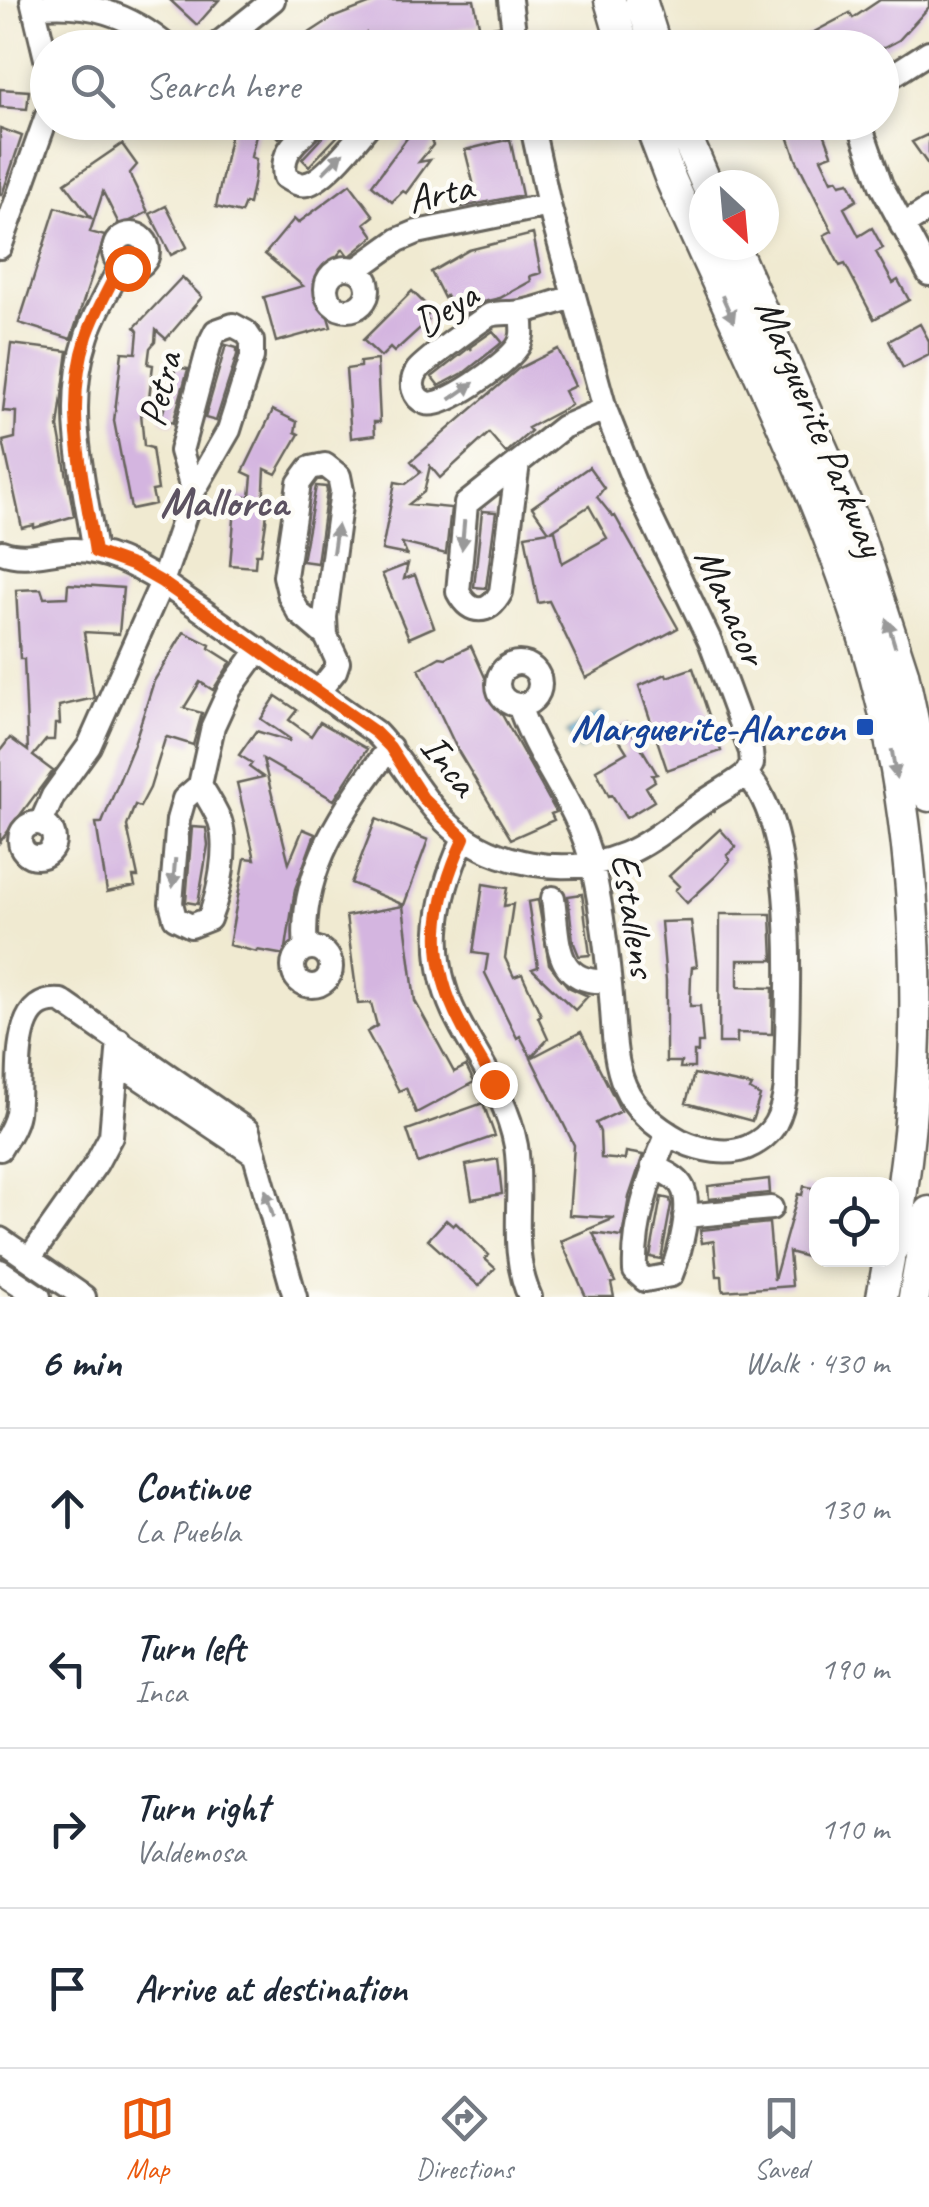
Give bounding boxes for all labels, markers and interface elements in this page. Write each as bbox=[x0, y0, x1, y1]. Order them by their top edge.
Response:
search box bbox=[30, 30, 899, 140]
icon: search bbox=[65, 58, 120, 113]
text: Search here bbox=[145, 62, 300, 109]
one-way arrow bbox=[320, 152, 344, 176]
street label: Arta bbox=[403, 161, 480, 225]
north arrow bbox=[689, 170, 779, 260]
route start bbox=[105, 246, 151, 292]
street label: Deya bbox=[404, 269, 489, 348]
street label: Marguerite Parkway bbox=[743, 291, 898, 566]
one-way arrow bbox=[720, 294, 736, 324]
street label: Petra bbox=[127, 344, 194, 431]
one-way arrow bbox=[449, 382, 475, 401]
district label: Mallorca bbox=[160, 476, 291, 529]
one-way arrow bbox=[455, 519, 471, 551]
one-way arrow bbox=[328, 523, 344, 555]
street label: Manacor bbox=[683, 540, 780, 676]
one-way arrow bbox=[883, 617, 898, 648]
place label: Marguerite-Alarcon bbox=[571, 703, 847, 753]
marker: Marguerite-Alarcon bbox=[854, 716, 876, 738]
street label: Inca bbox=[409, 724, 491, 808]
one-way arrow bbox=[886, 749, 902, 780]
street label: Estallens bbox=[600, 850, 669, 983]
one-way arrow bbox=[165, 858, 181, 890]
route end bbox=[472, 1062, 518, 1108]
map controls bbox=[809, 1177, 899, 1267]
button: locate bbox=[809, 1177, 899, 1267]
one-way arrow bbox=[260, 1187, 276, 1218]
text: 6 min bbox=[40, 1336, 121, 1389]
text: Walk · 430 m bbox=[745, 1342, 889, 1383]
text: Continue bbox=[135, 1464, 249, 1511]
icon: ahead bbox=[40, 1481, 95, 1536]
text: 130 m bbox=[820, 1488, 889, 1529]
text: La Puebla bbox=[135, 1511, 240, 1552]
text: Turn left bbox=[135, 1624, 245, 1671]
icon: left bbox=[40, 1641, 95, 1696]
text: 190 m bbox=[820, 1648, 889, 1689]
text: Inca bbox=[135, 1671, 187, 1712]
text: Turn right bbox=[135, 1784, 269, 1831]
icon: right bbox=[40, 1801, 95, 1856]
text: 110 m bbox=[820, 1808, 889, 1849]
text: Valdemosa bbox=[135, 1831, 246, 1872]
icon: arrive bbox=[40, 1961, 95, 2016]
text: Arrive at destination bbox=[135, 1965, 407, 2012]
tab: Map bbox=[120, 2091, 175, 2186]
tab: Directions bbox=[416, 2091, 513, 2186]
tab: Saved bbox=[754, 2091, 809, 2186]

